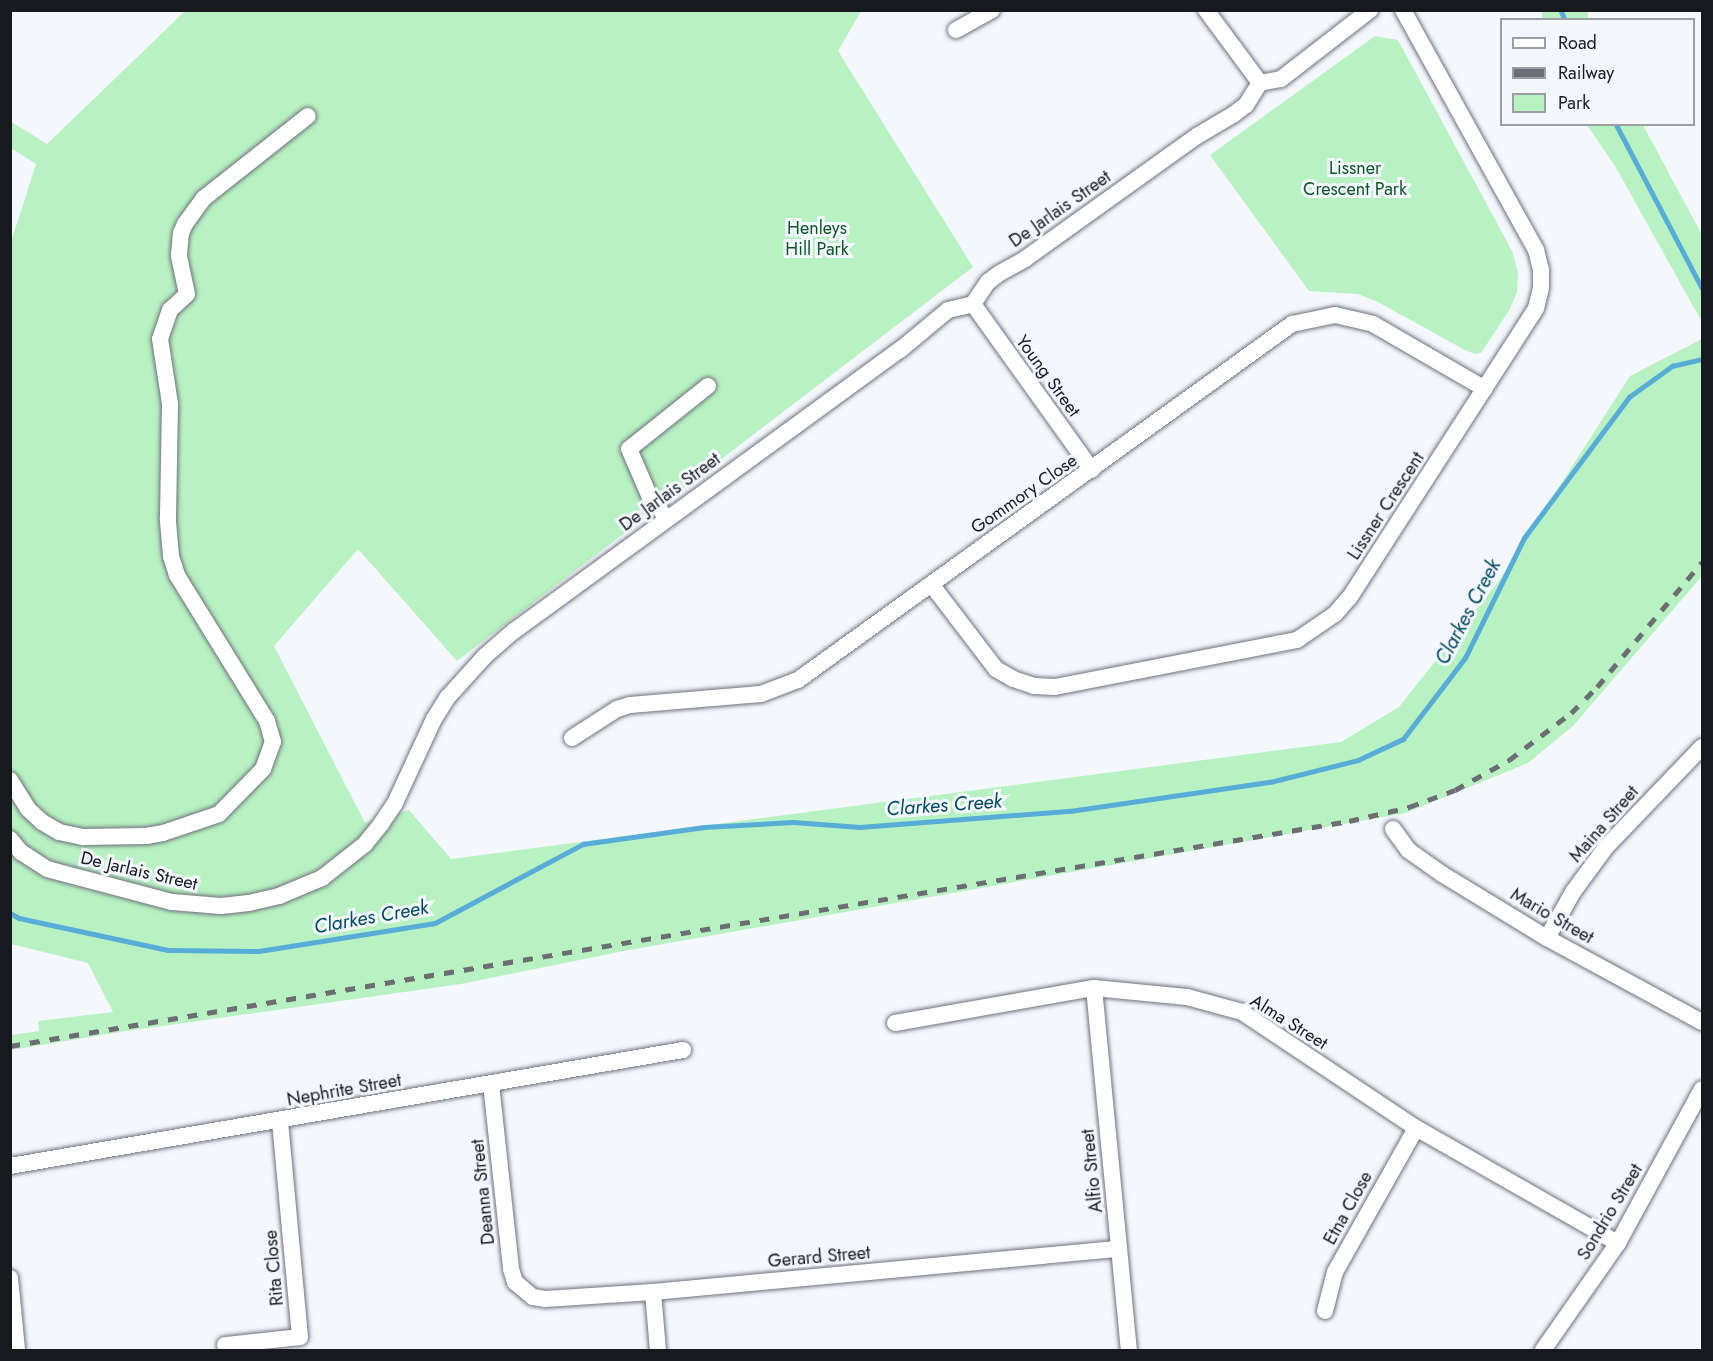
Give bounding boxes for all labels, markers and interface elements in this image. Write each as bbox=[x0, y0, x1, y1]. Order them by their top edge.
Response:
legend bbox=[1500, 18, 1695, 126]
text: Road bbox=[1558, 30, 1597, 56]
text: Railway bbox=[1558, 60, 1614, 86]
text: Park bbox=[1558, 90, 1590, 116]
park label: Lissner Crescent Park bbox=[1303, 158, 1407, 201]
street label: De Jarlais Street bbox=[1005, 166, 1115, 252]
park label: Henleys Hill Park bbox=[785, 218, 849, 260]
street label: Young Street bbox=[1011, 331, 1085, 421]
street label: De Jarlais Street bbox=[615, 448, 725, 536]
street label: Lissner Crescent bbox=[1343, 448, 1429, 564]
street label: Gommory Close bbox=[967, 449, 1081, 539]
water label: Clarkes Creek bbox=[1430, 555, 1506, 669]
street label: Maina Street bbox=[1565, 781, 1643, 867]
water label: Clarkes Creek bbox=[885, 789, 1003, 821]
street label: De Jarlais Street bbox=[79, 847, 199, 895]
street label: Mario Street bbox=[1507, 884, 1597, 948]
water label: Clarkes Creek bbox=[312, 895, 430, 939]
street label: Alma Street bbox=[1246, 990, 1332, 1054]
street label: Nephrite Street bbox=[285, 1069, 403, 1111]
street label: Alfio Street bbox=[1077, 1128, 1107, 1214]
street label: Deanna Street bbox=[467, 1138, 499, 1246]
street label: Sondrio Street bbox=[1573, 1160, 1647, 1264]
street label: Etna Close bbox=[1319, 1168, 1377, 1248]
street label: Rita Close bbox=[260, 1229, 288, 1307]
street label: Gerard Street bbox=[767, 1242, 871, 1272]

